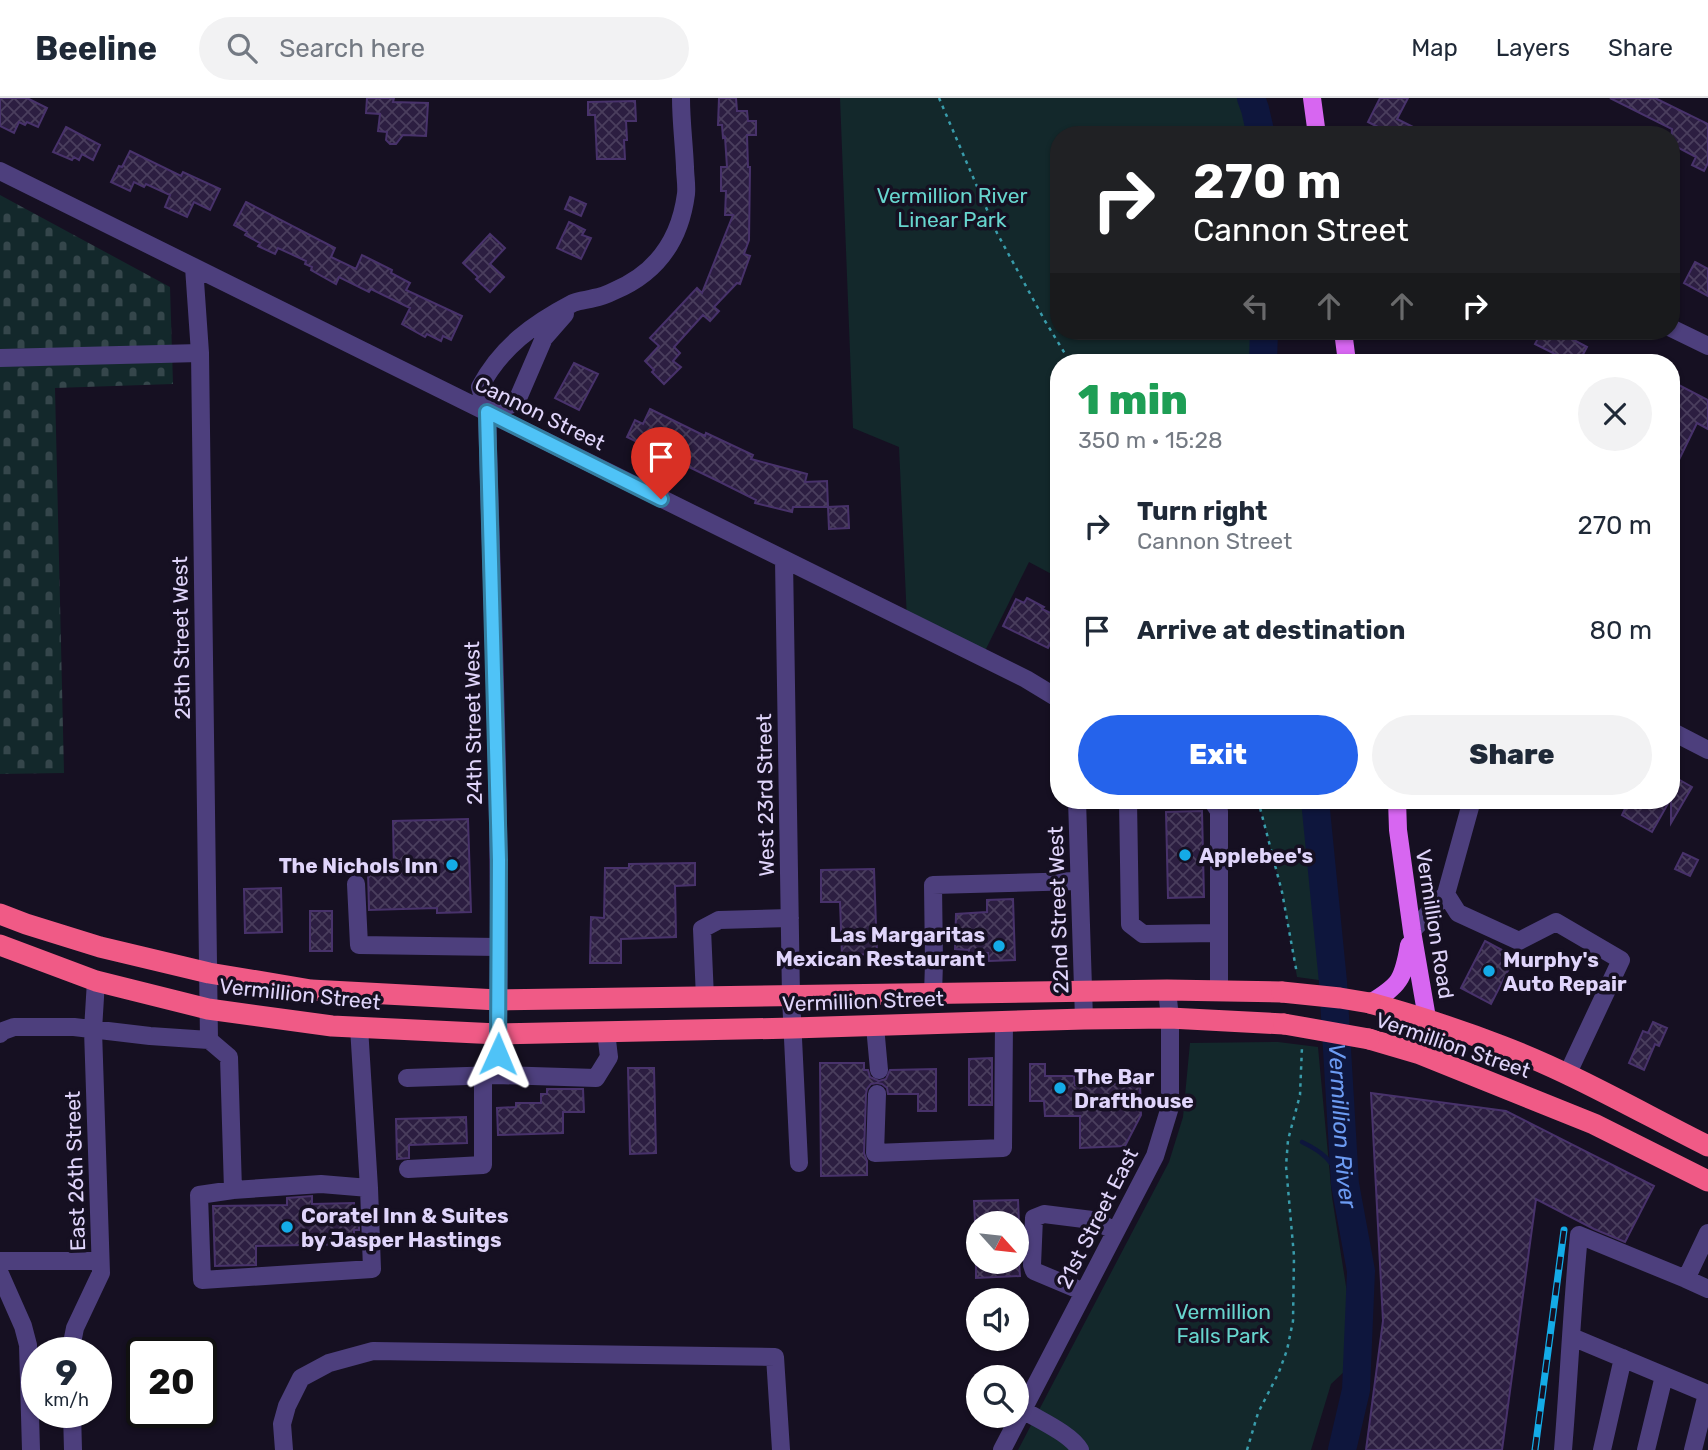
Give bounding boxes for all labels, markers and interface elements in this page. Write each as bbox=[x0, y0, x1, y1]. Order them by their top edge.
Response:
search box bbox=[199, 17, 689, 80]
text: Beeline bbox=[35, 29, 157, 68]
icon: search bbox=[223, 29, 261, 67]
text: Search here bbox=[279, 33, 425, 64]
text: Map bbox=[1411, 34, 1458, 62]
text: Layers bbox=[1496, 34, 1570, 62]
text: Share bbox=[1608, 34, 1673, 62]
text: 270 m bbox=[1193, 152, 1342, 210]
icon: right bbox=[1078, 154, 1169, 245]
park label: Vermillion River Linear Park bbox=[876, 183, 1028, 232]
text: Cannon Street bbox=[1193, 211, 1409, 249]
icon: left bbox=[1237, 287, 1275, 325]
icon: ahead bbox=[1310, 287, 1348, 325]
icon: ahead bbox=[1383, 287, 1421, 325]
icon: right bbox=[1456, 287, 1494, 325]
street label: Cannon Street bbox=[471, 371, 609, 455]
text: 1 min bbox=[1078, 375, 1188, 425]
button: close bbox=[1578, 377, 1652, 451]
text: 350 m · 15:28 bbox=[1078, 426, 1223, 454]
pin bbox=[631, 427, 691, 499]
icon: arrive bbox=[642, 438, 680, 476]
text: Turn right bbox=[1137, 496, 1267, 527]
icon: right bbox=[1078, 507, 1116, 545]
text: 270 m bbox=[1577, 510, 1652, 541]
text: Cannon Street bbox=[1137, 527, 1292, 555]
street label: 25th Street West bbox=[167, 556, 195, 720]
icon: arrive bbox=[1078, 612, 1116, 650]
text: Arrive at destination bbox=[1137, 615, 1405, 646]
text: 80 m bbox=[1589, 615, 1652, 646]
street label: 24th Street West bbox=[459, 641, 487, 805]
street label: West 23rd Street bbox=[751, 713, 779, 877]
button: Exit bbox=[1078, 715, 1358, 795]
button: Share bbox=[1372, 715, 1652, 795]
street label: 22nd Street West bbox=[1043, 826, 1073, 994]
place label: Applebee's bbox=[1199, 843, 1313, 868]
marker: Applebee's bbox=[1177, 847, 1193, 863]
street label: Vermillion Road bbox=[1411, 847, 1459, 1001]
place label: The Nichols Inn bbox=[279, 853, 438, 878]
marker: The Nichols Inn bbox=[444, 857, 460, 873]
place label: Las Margaritas Mexican Restaurant bbox=[775, 922, 985, 971]
marker: Las Margaritas Mexican Restaurant bbox=[991, 938, 1007, 954]
place label: Murphy's Auto Repair bbox=[1503, 947, 1627, 996]
marker: Murphy's Auto Repair bbox=[1481, 963, 1497, 979]
street label: Vermillion Street bbox=[218, 973, 382, 1015]
street label: Vermillion Street bbox=[782, 986, 944, 1016]
street label: Vermillion Street bbox=[1372, 1007, 1534, 1083]
position arrow bbox=[461, 1017, 535, 1091]
water label: Vermillion River bbox=[1323, 1042, 1363, 1212]
place label: The Bar Drafthouse bbox=[1074, 1064, 1194, 1113]
marker: The Bar Drafthouse bbox=[1052, 1080, 1068, 1096]
street label: East 26th Street bbox=[60, 1091, 90, 1251]
street label: 21st Street East bbox=[1051, 1144, 1143, 1292]
place label: Coratel Inn & Suites by Jasper Hastings bbox=[301, 1203, 509, 1252]
north arrow bbox=[966, 1211, 1029, 1274]
map controls bbox=[966, 1211, 1029, 1428]
marker: Coratel Inn & Suites by Jasper Hastings bbox=[279, 1219, 295, 1235]
button: sound bbox=[966, 1288, 1029, 1351]
park label: Vermillion Falls Park bbox=[1175, 1299, 1271, 1348]
speed limit sign: 20 bbox=[126, 1337, 217, 1428]
text: 9 bbox=[55, 1352, 78, 1394]
button: search bbox=[966, 1365, 1029, 1428]
text: km/h bbox=[44, 1389, 89, 1411]

